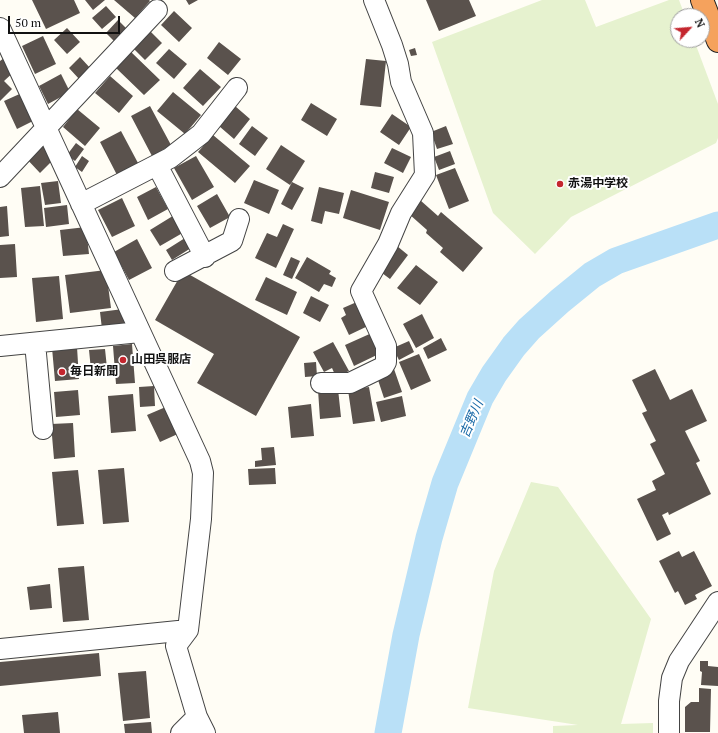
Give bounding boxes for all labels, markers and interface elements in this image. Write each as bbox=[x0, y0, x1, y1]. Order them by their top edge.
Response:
scale bar bbox=[10, 8, 122, 34]
north arrow bbox=[670, 8, 710, 48]
text: 50 m bbox=[15, 15, 41, 30]
text: N bbox=[692, 16, 708, 30]
place label: 赤湯中学校 bbox=[568, 177, 628, 191]
marker: 赤湯中学校 bbox=[555, 179, 565, 189]
place label: 山田呉服店 bbox=[131, 353, 191, 367]
marker: 山田呉服店 bbox=[118, 355, 128, 365]
place label: 毎日新聞 bbox=[70, 365, 118, 379]
marker: 毎日新聞 bbox=[57, 367, 67, 377]
water label: 吉野川 bbox=[457, 398, 487, 440]

